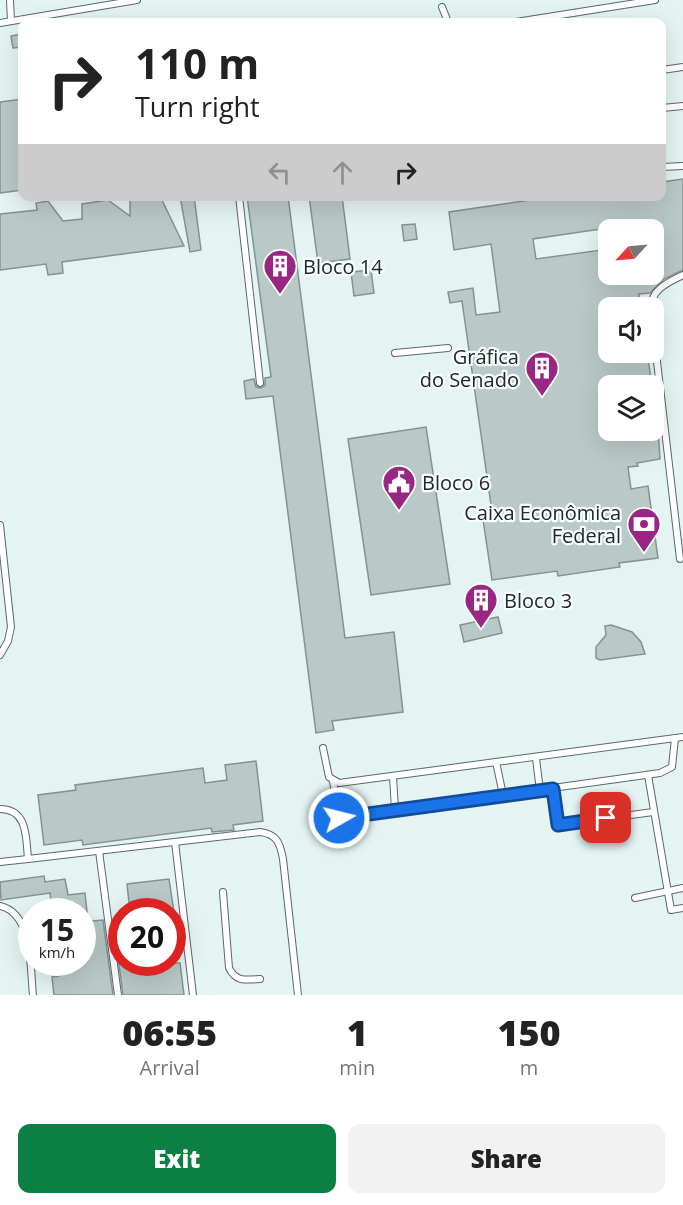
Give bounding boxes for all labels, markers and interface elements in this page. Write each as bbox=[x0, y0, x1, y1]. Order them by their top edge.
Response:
text: 110 m bbox=[135, 34, 259, 91]
icon: right bbox=[36, 42, 114, 120]
text: Turn right bbox=[135, 88, 260, 125]
icon: left bbox=[263, 156, 296, 189]
icon: ahead bbox=[326, 156, 359, 189]
icon: right bbox=[389, 156, 422, 189]
north arrow bbox=[598, 219, 664, 285]
map controls bbox=[598, 219, 664, 441]
building icon: Bloco 14 bbox=[262, 248, 298, 295]
place label: Bloco 14 bbox=[303, 253, 383, 280]
button: sound bbox=[598, 297, 664, 363]
place label: Gráfica do Senado bbox=[420, 343, 519, 393]
building icon: Gráfica do Senado bbox=[524, 350, 560, 397]
button: layers bbox=[598, 375, 664, 441]
public building icon: Bloco 6 bbox=[381, 464, 417, 511]
place label: Bloco 6 bbox=[422, 469, 490, 496]
place label: Caixa Econômica Federal bbox=[464, 499, 621, 549]
bank icon: Caixa Econômica Federal bbox=[626, 506, 662, 553]
building icon: Bloco 3 bbox=[463, 582, 499, 629]
place label: Bloco 3 bbox=[504, 587, 572, 614]
position arrow bbox=[307, 786, 371, 850]
pin bbox=[580, 792, 631, 843]
icon: arrive bbox=[589, 801, 622, 834]
speed limit sign: 20 bbox=[108, 898, 186, 976]
text: 15 bbox=[40, 909, 74, 950]
text: km/h bbox=[39, 942, 75, 962]
text: 06:55 bbox=[122, 1008, 217, 1057]
text: 1 bbox=[347, 1008, 368, 1057]
text: 150 bbox=[497, 1008, 561, 1057]
text: Arrival bbox=[140, 1054, 200, 1081]
text: min bbox=[339, 1054, 375, 1081]
text: m bbox=[520, 1054, 538, 1081]
button: Exit bbox=[18, 1124, 336, 1193]
button: Share bbox=[348, 1124, 665, 1193]

